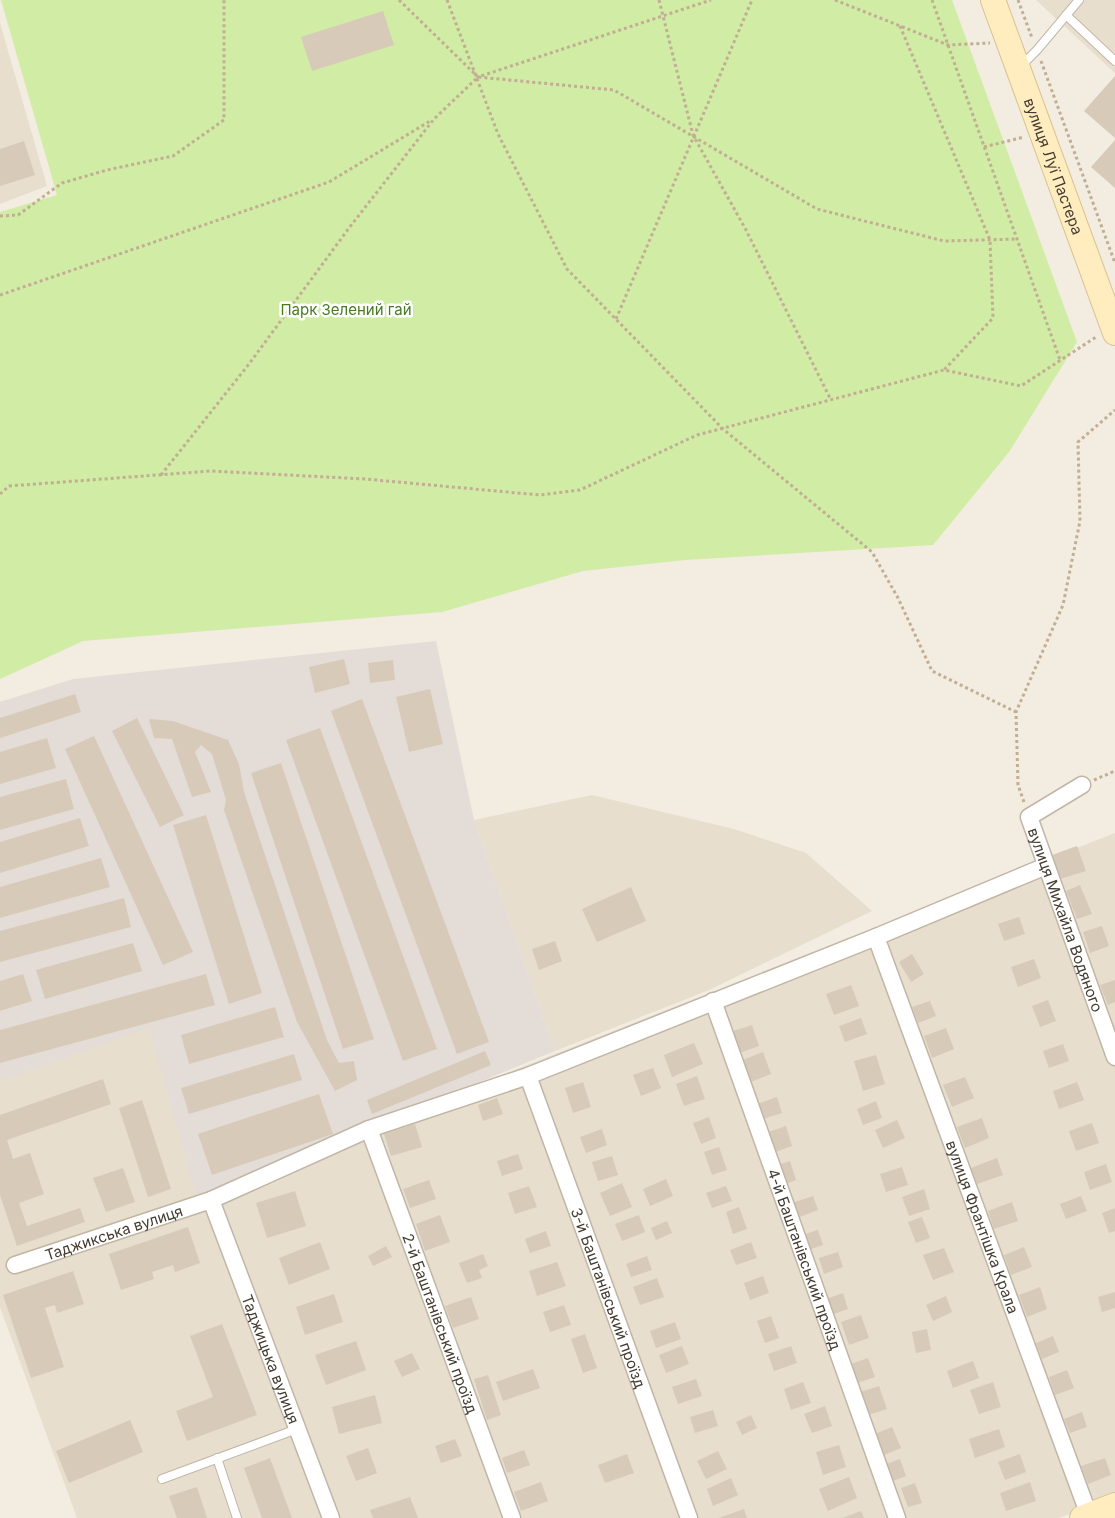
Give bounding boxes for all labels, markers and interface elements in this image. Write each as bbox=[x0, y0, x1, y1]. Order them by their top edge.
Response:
street label: вулиця Луї Пастера bbox=[1020, 95, 1088, 237]
park label: Парк Зелений гай bbox=[280, 300, 412, 319]
street label: вулиця Михайла Водяного bbox=[1024, 825, 1108, 1014]
street label: вулиця Франтішка Крала bbox=[942, 1138, 1023, 1316]
street label: 4-й Баштанівський проїзд bbox=[764, 1166, 846, 1352]
street label: Таджикська вулиця bbox=[42, 1201, 185, 1264]
street label: 3-й Баштанівський проїзд bbox=[567, 1205, 650, 1391]
street label: 2-й Баштанівський проїзд bbox=[399, 1231, 482, 1416]
street label: Таджицька вулиця bbox=[238, 1292, 304, 1426]

